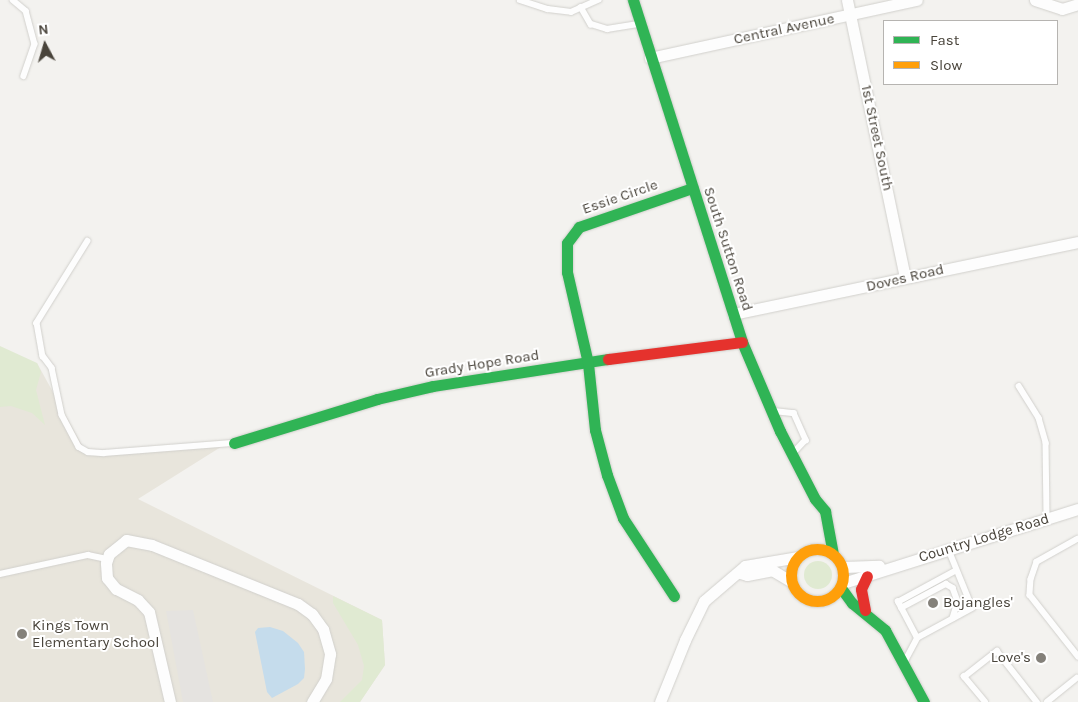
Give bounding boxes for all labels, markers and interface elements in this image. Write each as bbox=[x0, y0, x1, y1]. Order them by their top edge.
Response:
street label: Central Avenue bbox=[732, 10, 836, 48]
north arrow bbox=[20, 20, 70, 70]
legend bbox=[883, 20, 1058, 85]
text: N bbox=[37, 21, 49, 39]
text: Fast bbox=[930, 31, 959, 49]
text: Slow bbox=[930, 56, 962, 74]
street label: 1st Street South bbox=[857, 83, 897, 193]
street label: Essie Circle bbox=[580, 176, 660, 218]
street label: South Sutton Road bbox=[699, 185, 757, 313]
street label: Doves Road bbox=[864, 260, 946, 296]
street label: Grady Hope Road bbox=[424, 346, 540, 382]
street label: Country Lodge Road bbox=[917, 510, 1051, 566]
place label: Bojangles' bbox=[943, 594, 1013, 612]
marker: Bojangles' bbox=[927, 597, 939, 609]
place label: Kings Town Elementary School bbox=[32, 616, 159, 651]
marker: Kings Town Elementary School bbox=[16, 628, 28, 640]
place label: Love's bbox=[991, 649, 1031, 667]
marker: Love's bbox=[1035, 652, 1047, 664]

